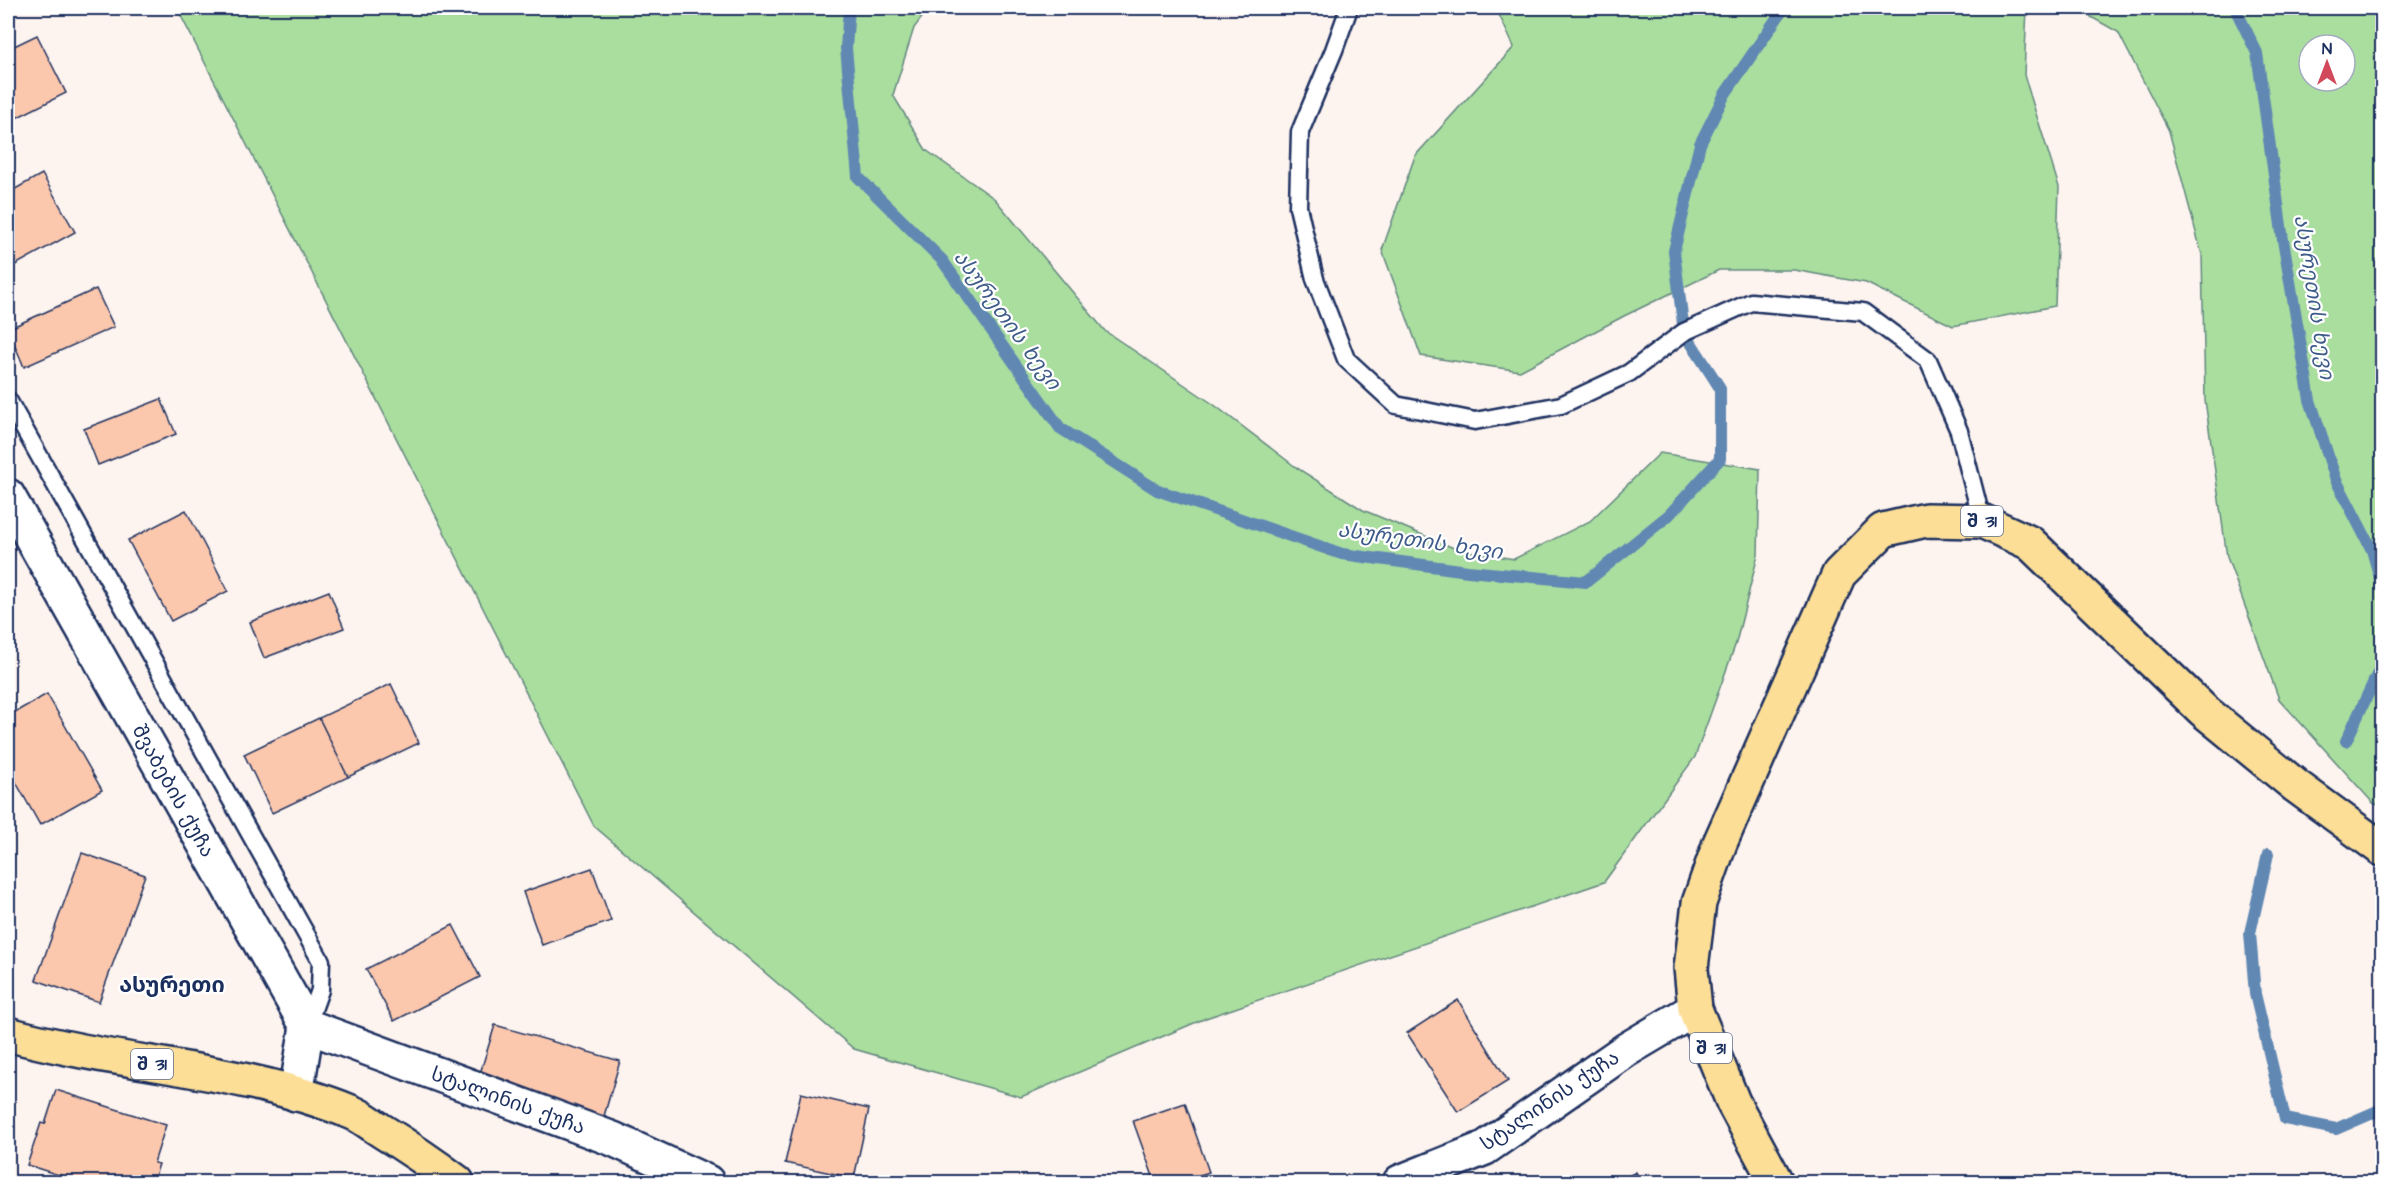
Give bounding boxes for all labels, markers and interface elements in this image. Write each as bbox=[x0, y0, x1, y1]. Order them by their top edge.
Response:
north arrow bbox=[2297, 33, 2357, 93]
text: N bbox=[2322, 38, 2332, 60]
water label: ასურეთის ხევი bbox=[2287, 213, 2341, 382]
water label: ასურეთის ხევი bbox=[946, 244, 1068, 396]
road number: შ 31 bbox=[1961, 506, 2003, 536]
water label: ასურეთის ხევი bbox=[1336, 515, 1505, 567]
street label: შვაბების ქუჩა bbox=[125, 719, 221, 863]
district label: ასურეთი bbox=[119, 970, 225, 1001]
road number: შ 31 bbox=[1690, 1033, 1732, 1063]
street label: სტალინის ქუჩა bbox=[1475, 1044, 1625, 1158]
road number: შ 31 bbox=[131, 1049, 173, 1079]
street label: სტალინის ქუჩა bbox=[427, 1060, 589, 1142]

